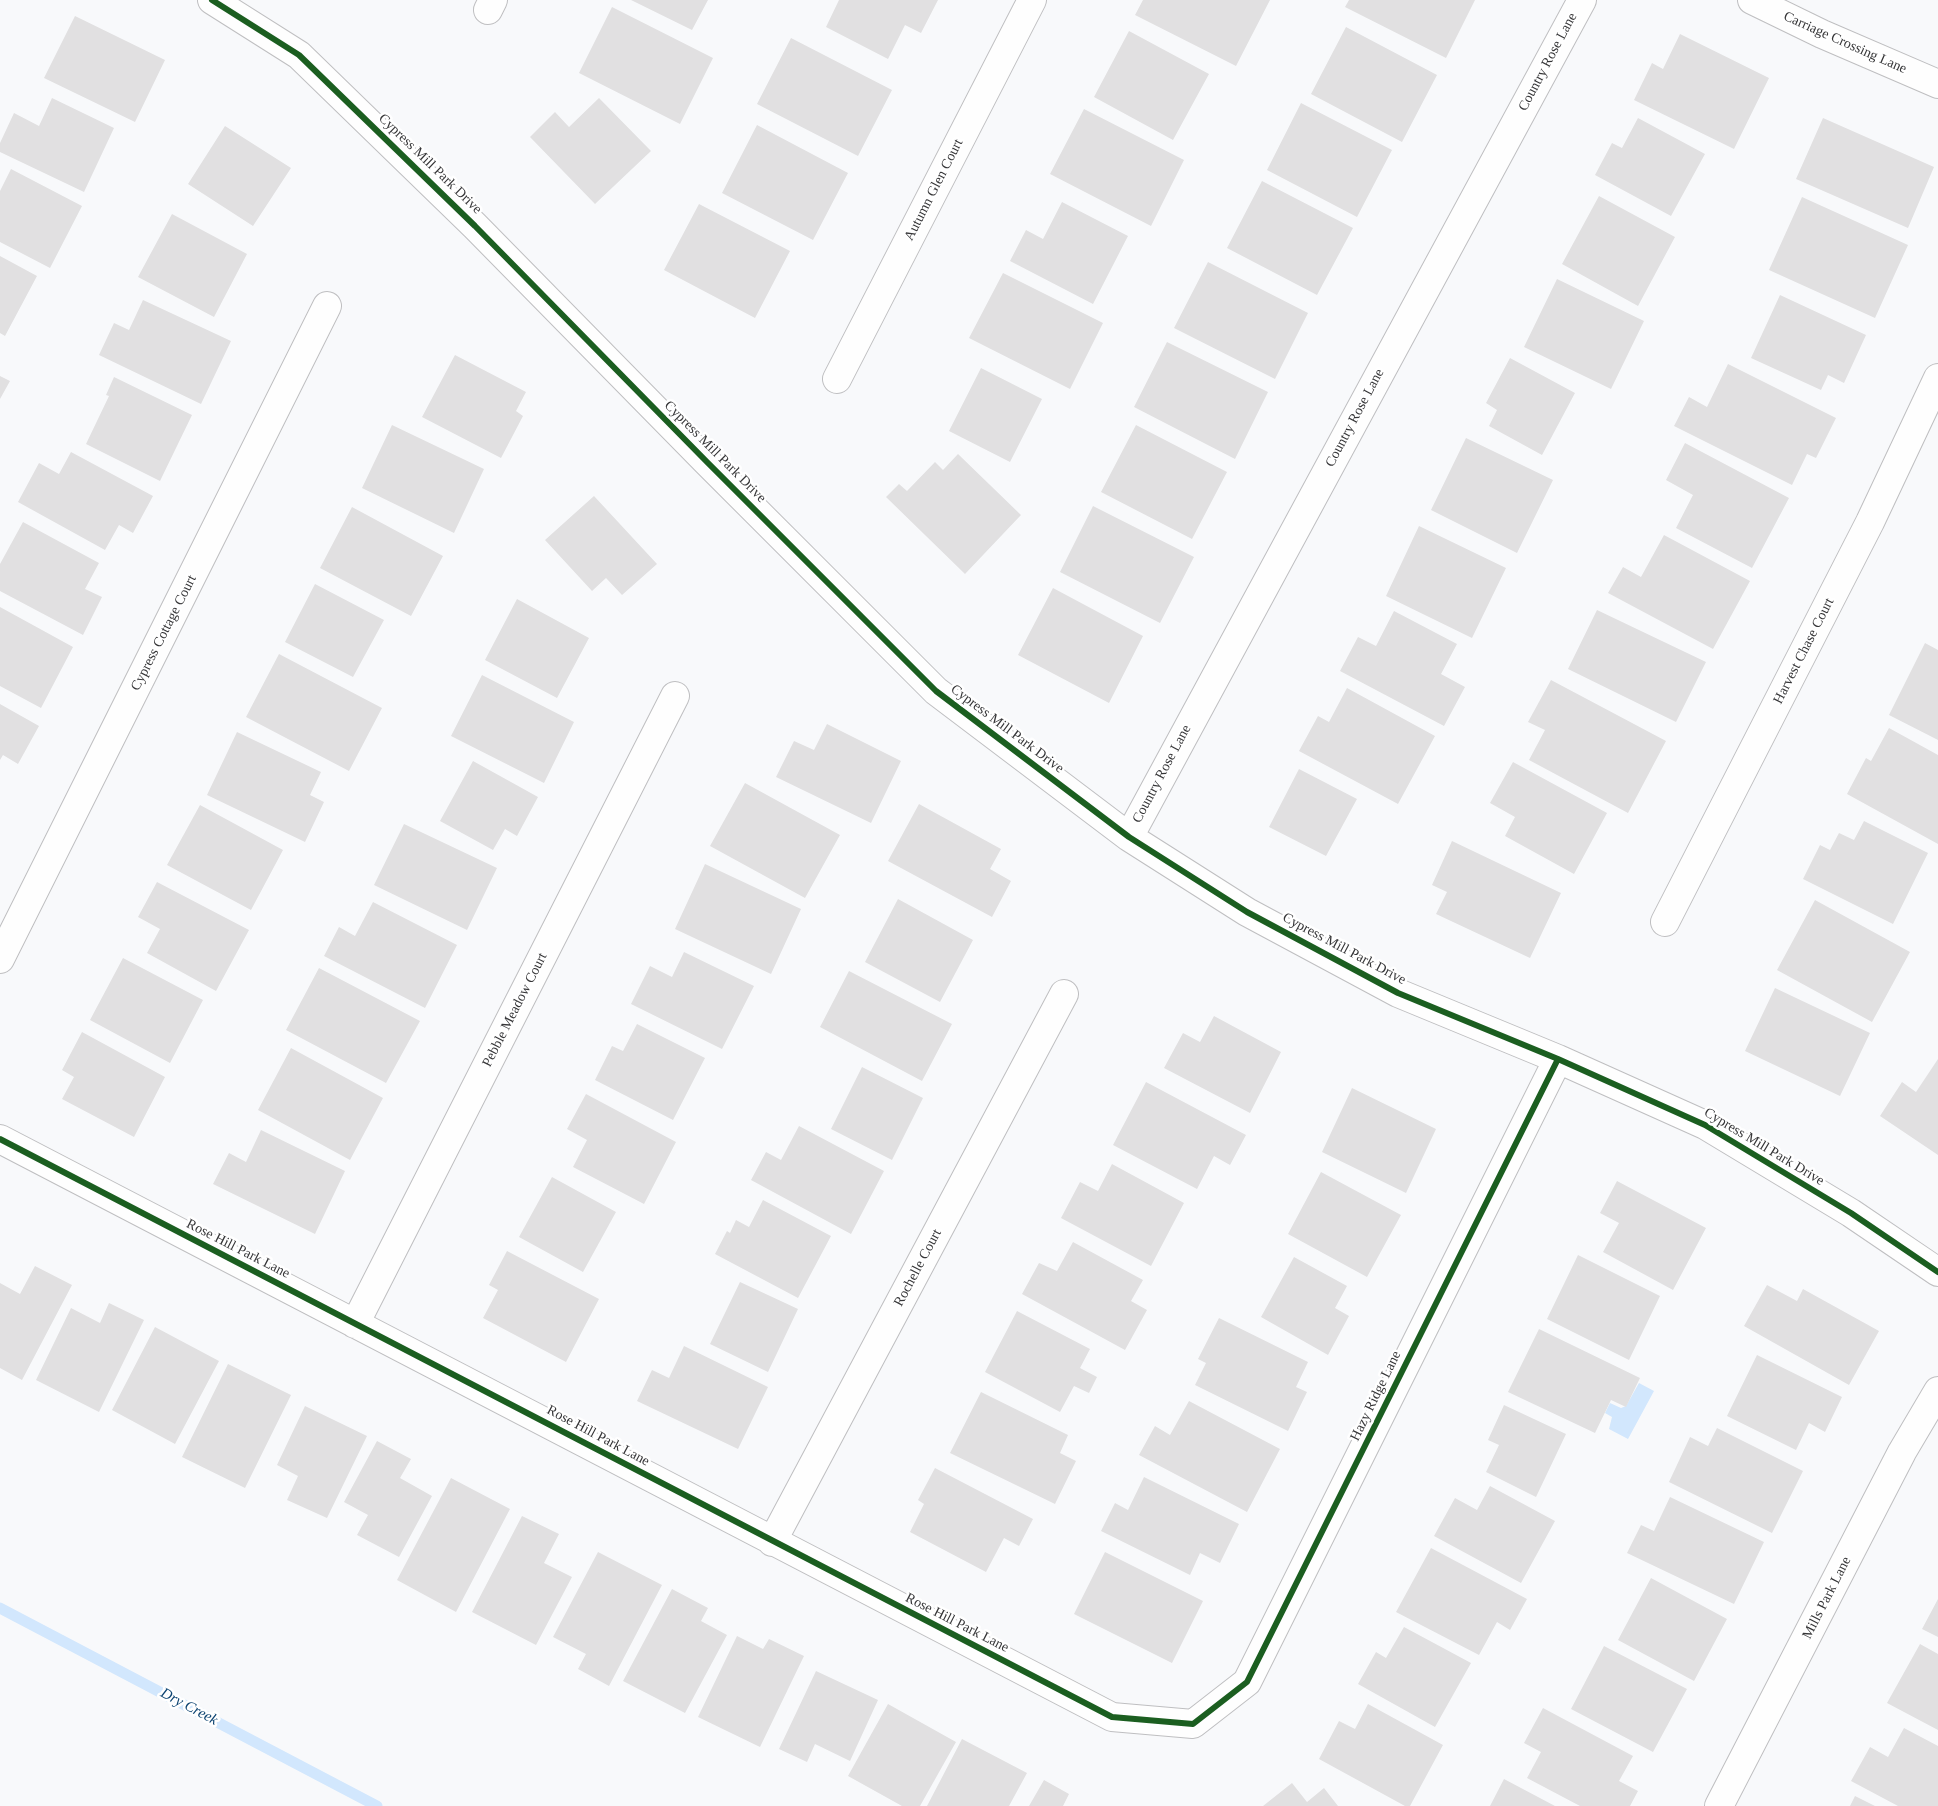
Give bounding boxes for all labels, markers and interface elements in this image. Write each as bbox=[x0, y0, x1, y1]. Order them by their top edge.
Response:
street label: Carriage Crossing Lane bbox=[1781, 8, 1909, 78]
street label: Country Rose Lane bbox=[1515, 10, 1581, 114]
street label: Cypress Mill Park Drive bbox=[375, 110, 485, 218]
street label: Autumn Glen Court bbox=[901, 136, 967, 244]
street label: Country Rose Lane bbox=[1322, 366, 1388, 470]
street label: Cypress Mill Park Drive bbox=[661, 398, 769, 506]
street label: Cypress Cottage Court bbox=[128, 572, 200, 694]
street label: Harvest Chase Court bbox=[1770, 595, 1838, 707]
street label: Cypress Mill Park Drive bbox=[947, 681, 1067, 777]
street label: Country Rose Lane bbox=[1129, 722, 1195, 826]
street label: Cypress Mill Park Drive bbox=[1279, 909, 1409, 989]
street label: Pebble Meadow Court bbox=[479, 950, 551, 1070]
street label: Cypress Mill Park Drive bbox=[1701, 1104, 1827, 1190]
street label: Rose Hill Park Lane bbox=[183, 1216, 293, 1282]
street label: Rochelle Court bbox=[891, 1226, 945, 1310]
street label: Hazy Ridge Lane bbox=[1347, 1348, 1405, 1444]
street label: Rose Hill Park Lane bbox=[544, 1402, 652, 1470]
street label: Mills Park Lane bbox=[1799, 1554, 1855, 1642]
street label: Rose Hill Park Lane bbox=[902, 1590, 1012, 1656]
water label: Dry Creek bbox=[157, 1684, 221, 1730]

